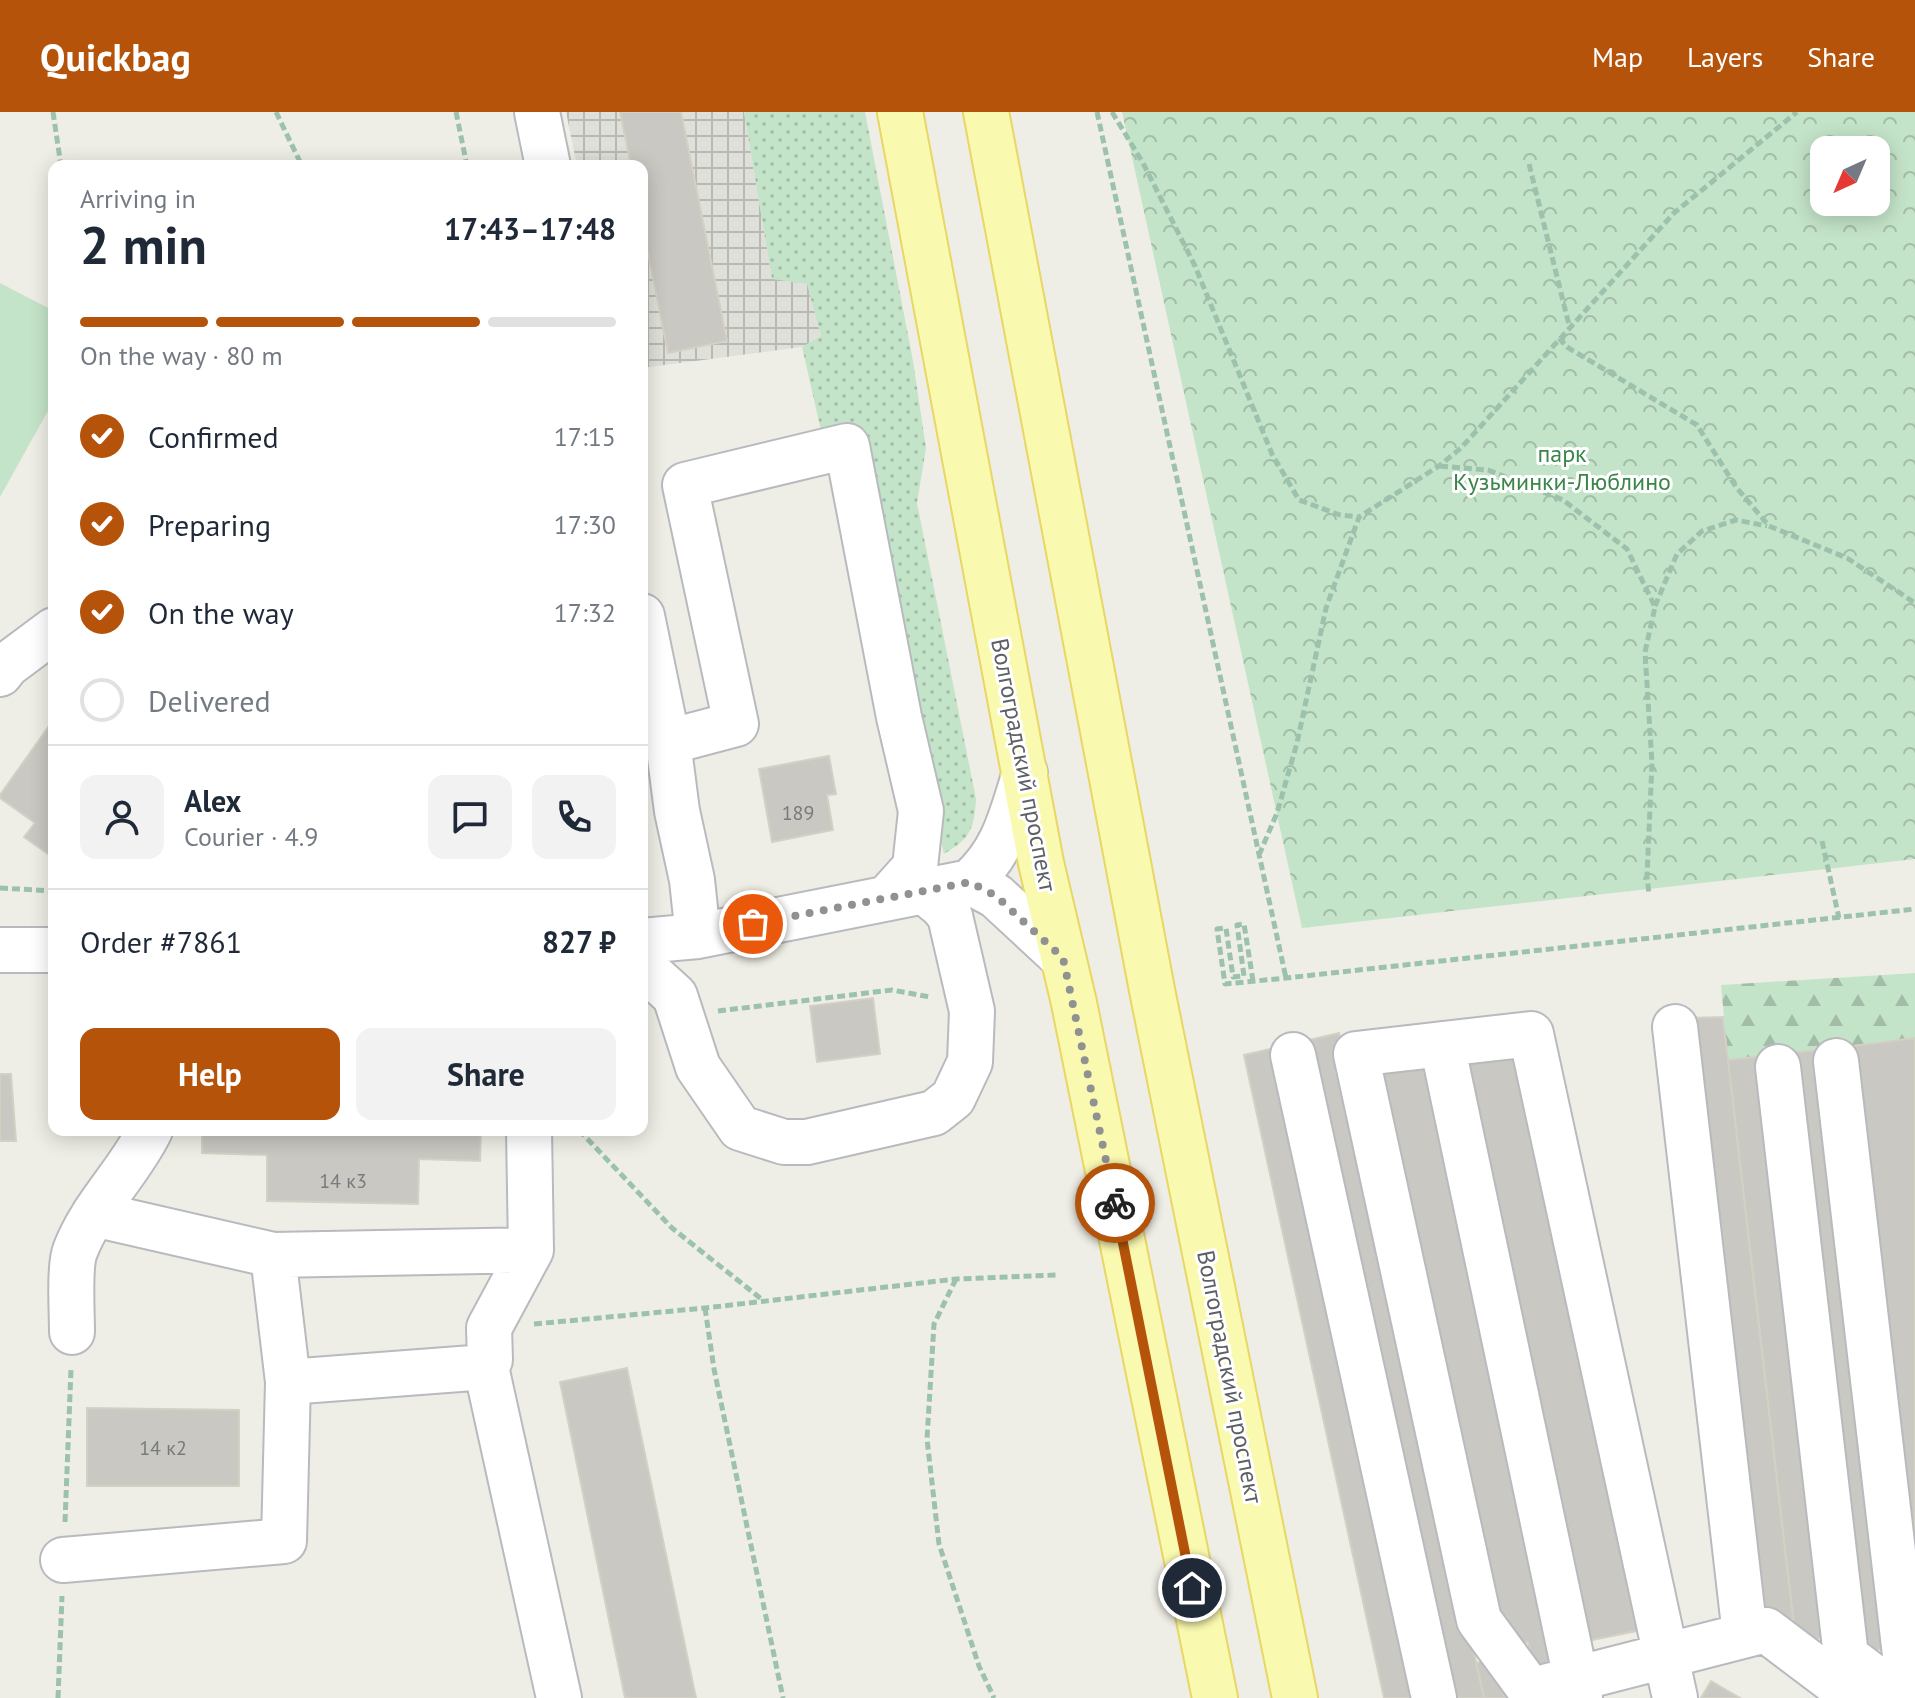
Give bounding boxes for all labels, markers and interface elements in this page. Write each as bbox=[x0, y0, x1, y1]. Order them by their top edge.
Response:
text: Quickbag bbox=[40, 32, 191, 81]
text: Map bbox=[1592, 38, 1643, 75]
text: Layers bbox=[1687, 38, 1763, 75]
text: Share bbox=[1807, 38, 1875, 75]
north arrow bbox=[1810, 136, 1890, 216]
map controls bbox=[1810, 136, 1890, 216]
text: Arriving in bbox=[80, 182, 196, 215]
text: 17:43–17:48 bbox=[444, 209, 616, 248]
text: 2 min bbox=[80, 211, 207, 278]
text: On the way · 80 m bbox=[80, 339, 283, 372]
icon: check bbox=[80, 414, 124, 458]
text: Confirmed bbox=[148, 417, 279, 456]
text: 17:15 bbox=[554, 420, 616, 453]
park label: парк Кузьминки-Люблино bbox=[1453, 438, 1671, 497]
icon: check bbox=[80, 502, 124, 546]
text: Preparing bbox=[148, 505, 271, 544]
text: 17:30 bbox=[554, 508, 616, 541]
icon: check bbox=[80, 590, 124, 634]
text: On the way bbox=[148, 593, 294, 632]
text: 17:32 bbox=[554, 596, 616, 629]
street label: Волгоградский проспект bbox=[984, 636, 1064, 895]
text: Delivered bbox=[148, 681, 271, 720]
button: person bbox=[80, 775, 164, 859]
button: chat bbox=[428, 775, 512, 859]
button: phone bbox=[532, 775, 616, 859]
text: Alex bbox=[184, 781, 241, 820]
house number: 189 bbox=[782, 800, 814, 826]
text: Courier · 4.9 bbox=[184, 820, 318, 853]
pin bbox=[719, 890, 787, 958]
icon: bag bbox=[731, 902, 775, 946]
text: Order #7861 bbox=[80, 922, 242, 961]
text: 827 ₽ bbox=[542, 922, 616, 961]
button: Help bbox=[80, 1028, 340, 1120]
button: Share bbox=[356, 1028, 616, 1120]
courier bbox=[1075, 1163, 1155, 1243]
house number: 14 к3 bbox=[319, 1168, 367, 1194]
icon: bike bbox=[1093, 1181, 1137, 1225]
street label: Волгоградский проспект bbox=[1190, 1248, 1270, 1507]
house number: 14 к2 bbox=[139, 1435, 187, 1461]
pin bbox=[1158, 1554, 1226, 1622]
icon: home bbox=[1170, 1566, 1214, 1610]

